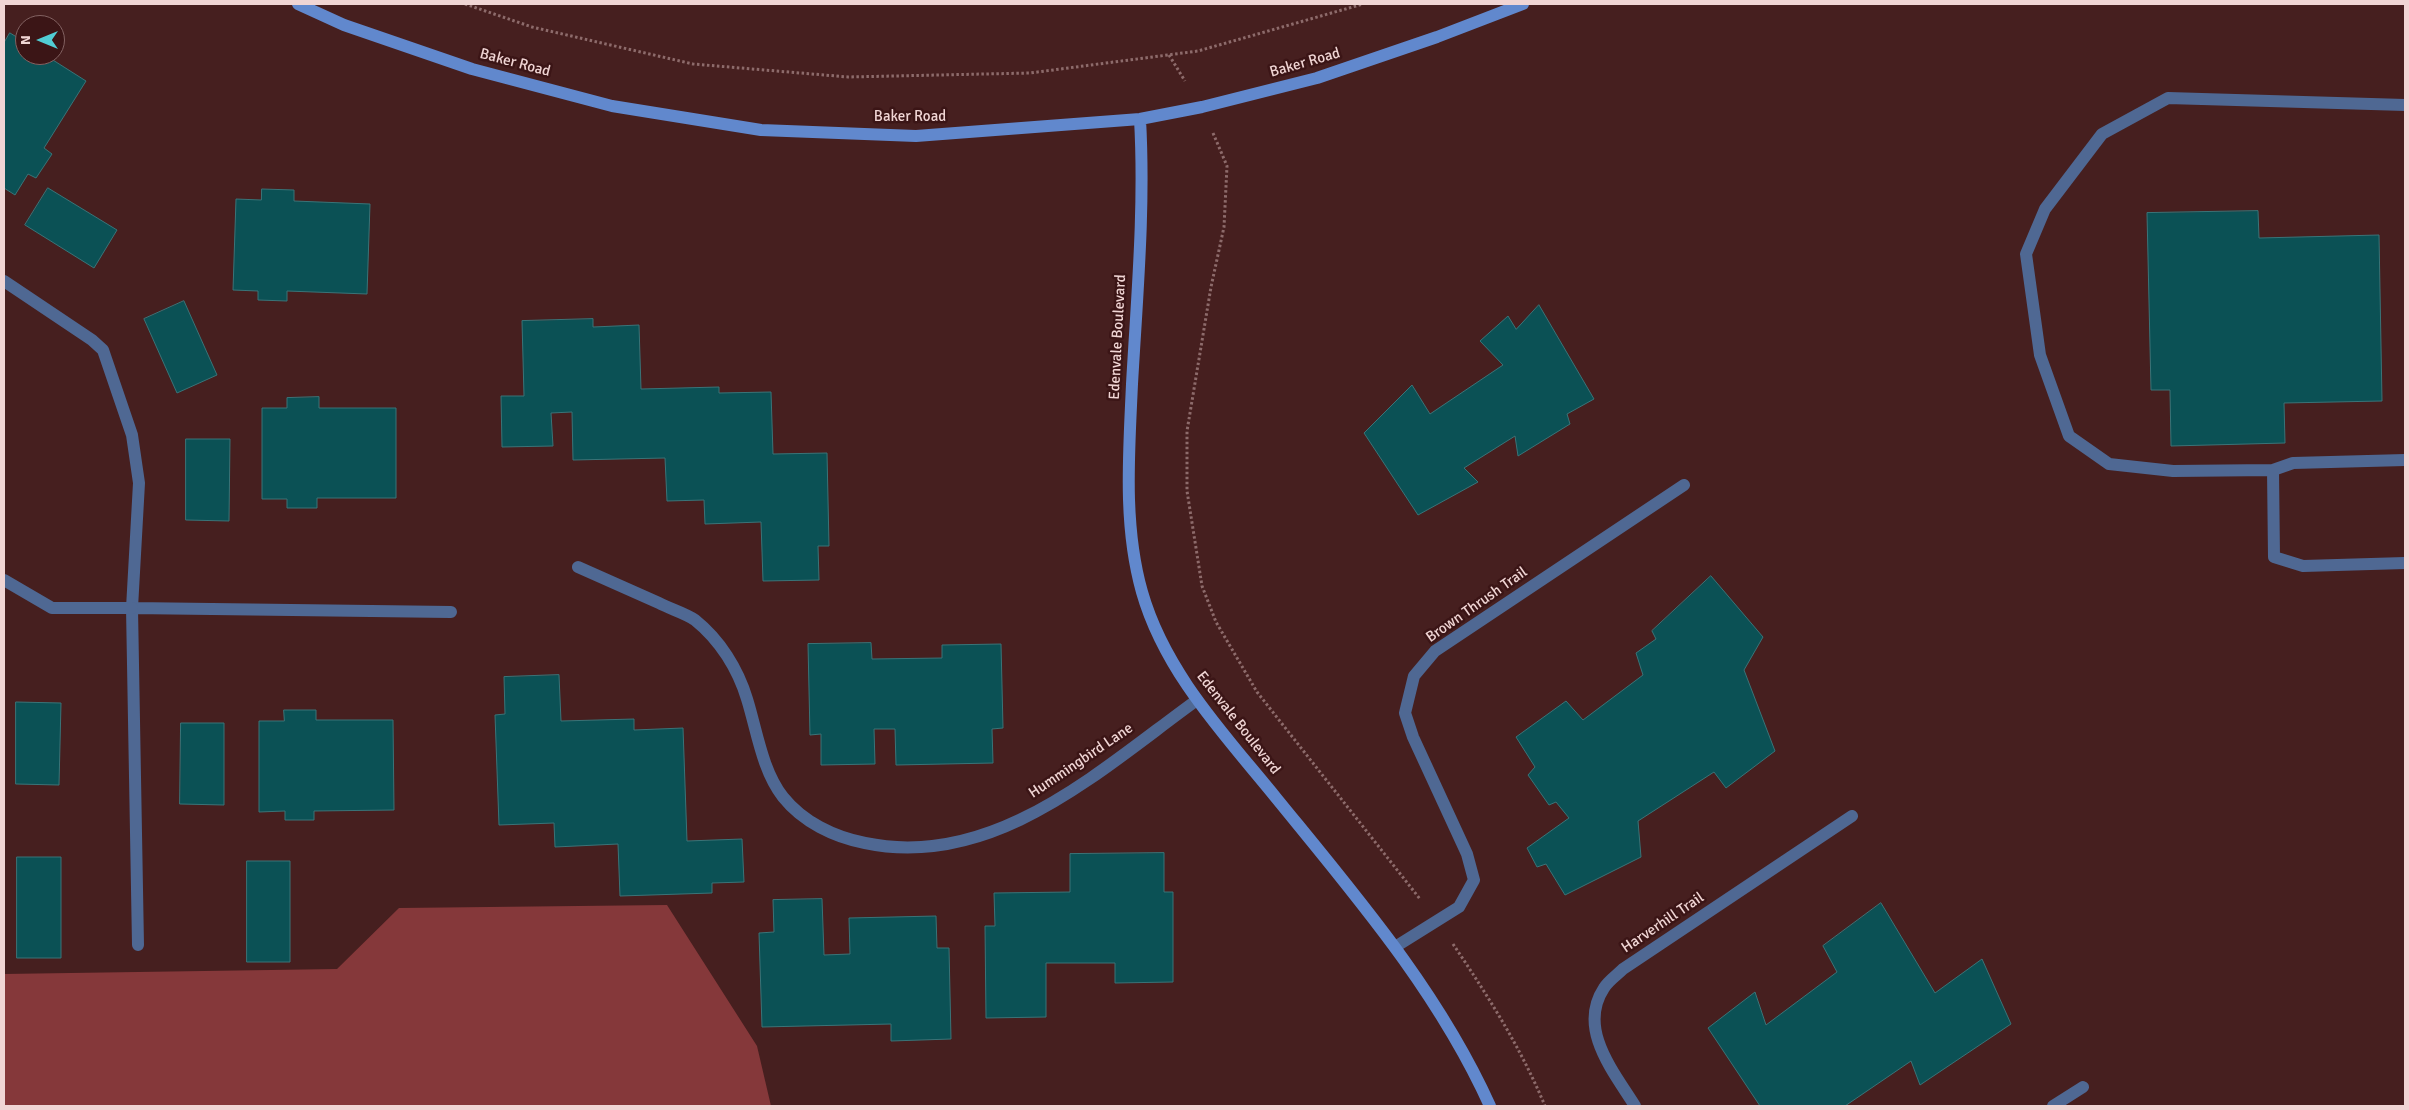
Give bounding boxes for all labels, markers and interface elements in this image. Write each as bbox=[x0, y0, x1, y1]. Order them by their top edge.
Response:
north arrow bbox=[15, 15, 65, 65]
text: N bbox=[17, 35, 34, 45]
street label: Baker Road bbox=[1268, 44, 1342, 82]
street label: Baker Road bbox=[478, 45, 552, 81]
street label: Baker Road bbox=[874, 108, 946, 126]
street label: Edenvale Boulevard bbox=[1106, 274, 1130, 400]
street label: Brown Thrush Trail bbox=[1423, 563, 1531, 647]
street label: Edenvale Boulevard bbox=[1192, 668, 1284, 778]
street label: Hummingbird Lane bbox=[1025, 719, 1137, 803]
street label: Harverhill Trail bbox=[1618, 889, 1708, 957]

